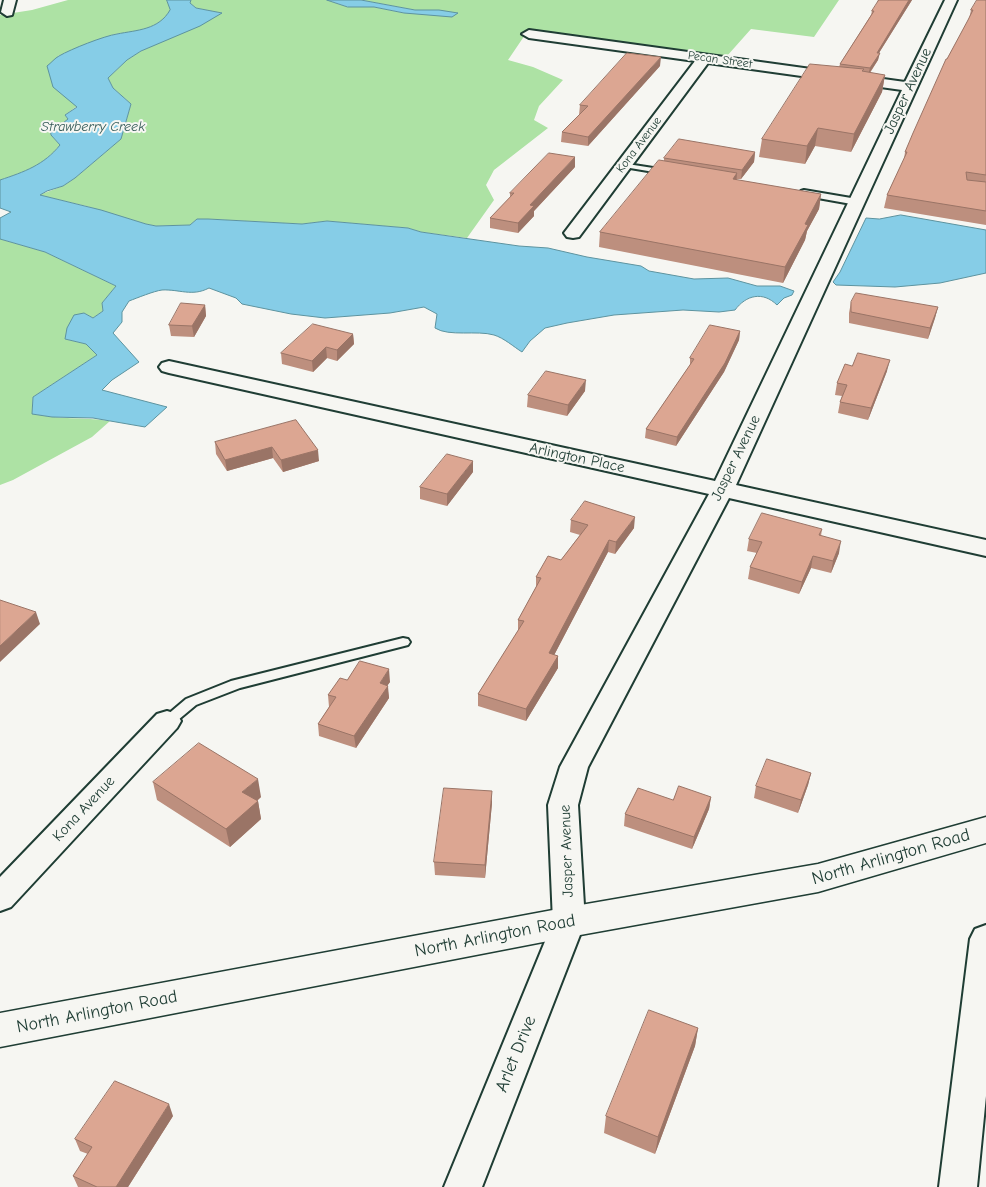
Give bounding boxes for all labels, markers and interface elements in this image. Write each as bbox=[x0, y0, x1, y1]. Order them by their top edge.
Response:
street label: Jasper Avenue bbox=[880, 45, 936, 137]
street label: Pecan Street bbox=[687, 48, 753, 72]
street label: Kona Avenue bbox=[613, 114, 665, 176]
water label: Strawberry Creek bbox=[41, 119, 145, 135]
street label: Jasper Avenue bbox=[708, 412, 764, 504]
street label: Arlington Place bbox=[528, 439, 626, 477]
street label: Kona Avenue bbox=[49, 772, 119, 846]
street label: Jasper Avenue bbox=[556, 804, 578, 898]
street label: North Arlington Road bbox=[809, 824, 973, 890]
street label: North Arlington Road bbox=[413, 910, 577, 962]
street label: North Arlington Road bbox=[15, 986, 179, 1038]
street label: Arlet Drive bbox=[491, 1013, 541, 1095]

